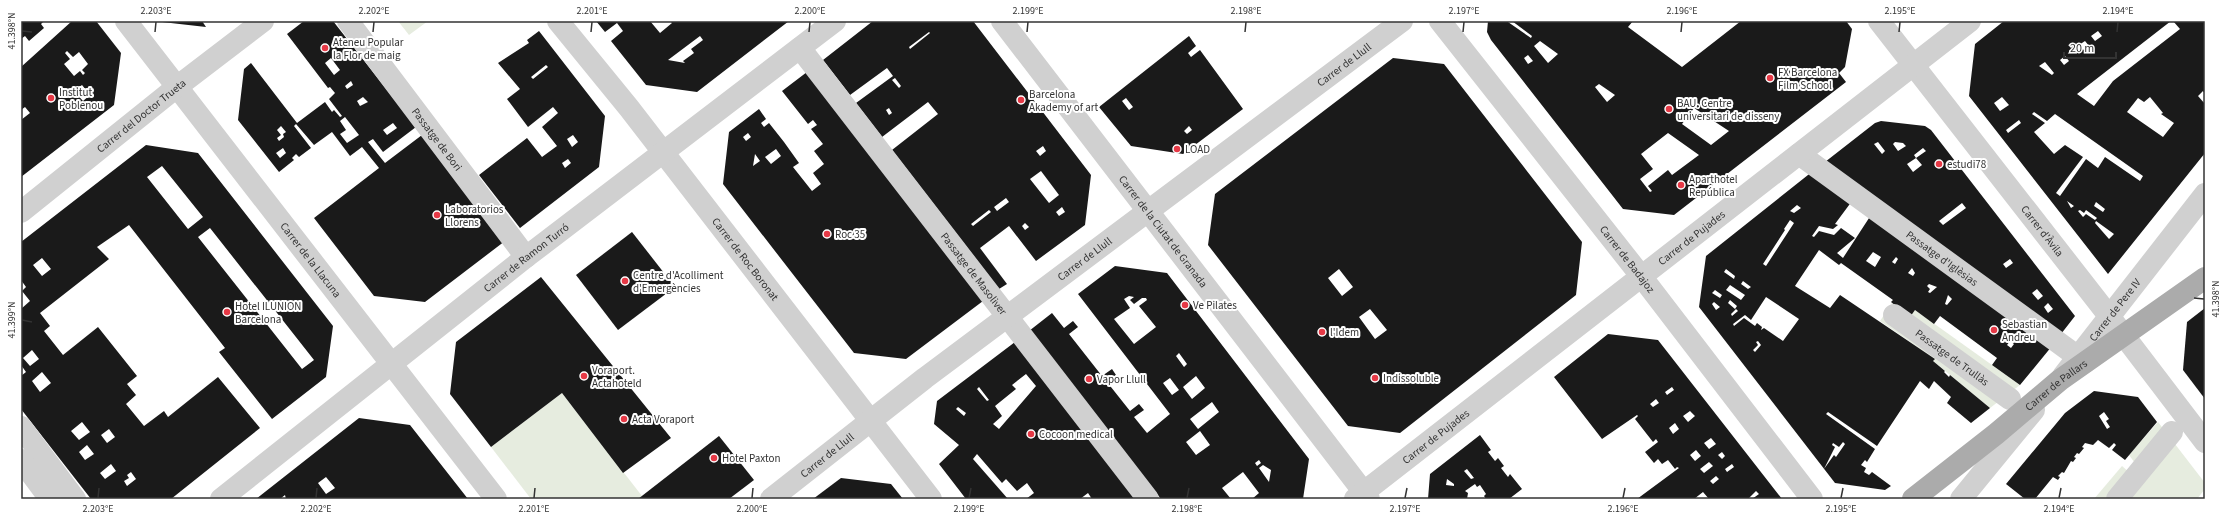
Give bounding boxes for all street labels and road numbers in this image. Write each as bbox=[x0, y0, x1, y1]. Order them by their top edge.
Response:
street label: Carrer de Llull bbox=[1314, 39, 1374, 90]
street label: Carrer del Doctor Trueta bbox=[93, 75, 189, 156]
street label: Passatge de Bori bbox=[408, 105, 466, 174]
street label: Carrer de la Ciutat de Granada bbox=[1115, 172, 1211, 290]
street label: Carrer d'Àvila bbox=[2018, 202, 2067, 260]
street label: Carrer de Pujades bbox=[1655, 206, 1728, 268]
street label: Carrer de Roc Boronat bbox=[709, 214, 783, 304]
street label: Carrer de la Llacuna bbox=[277, 219, 345, 301]
street label: Carrer de Ramon Turró bbox=[480, 219, 572, 296]
street label: Carrer de Badajoz bbox=[1596, 222, 1659, 296]
street label: Passatge d'Iglèsias bbox=[1903, 227, 1982, 290]
street label: Passatge de Masoliver bbox=[937, 229, 1011, 318]
street label: Carrer de Llull bbox=[1054, 233, 1115, 284]
street label: Carrer de Pere IV bbox=[2085, 275, 2144, 344]
street label: Passatge de Trullàs bbox=[1913, 326, 1992, 389]
street label: Carrer de Pallars bbox=[2022, 355, 2090, 414]
street label: Carrer de Pujades bbox=[1399, 405, 1473, 467]
street label: Carrer de Llull bbox=[797, 429, 857, 481]

